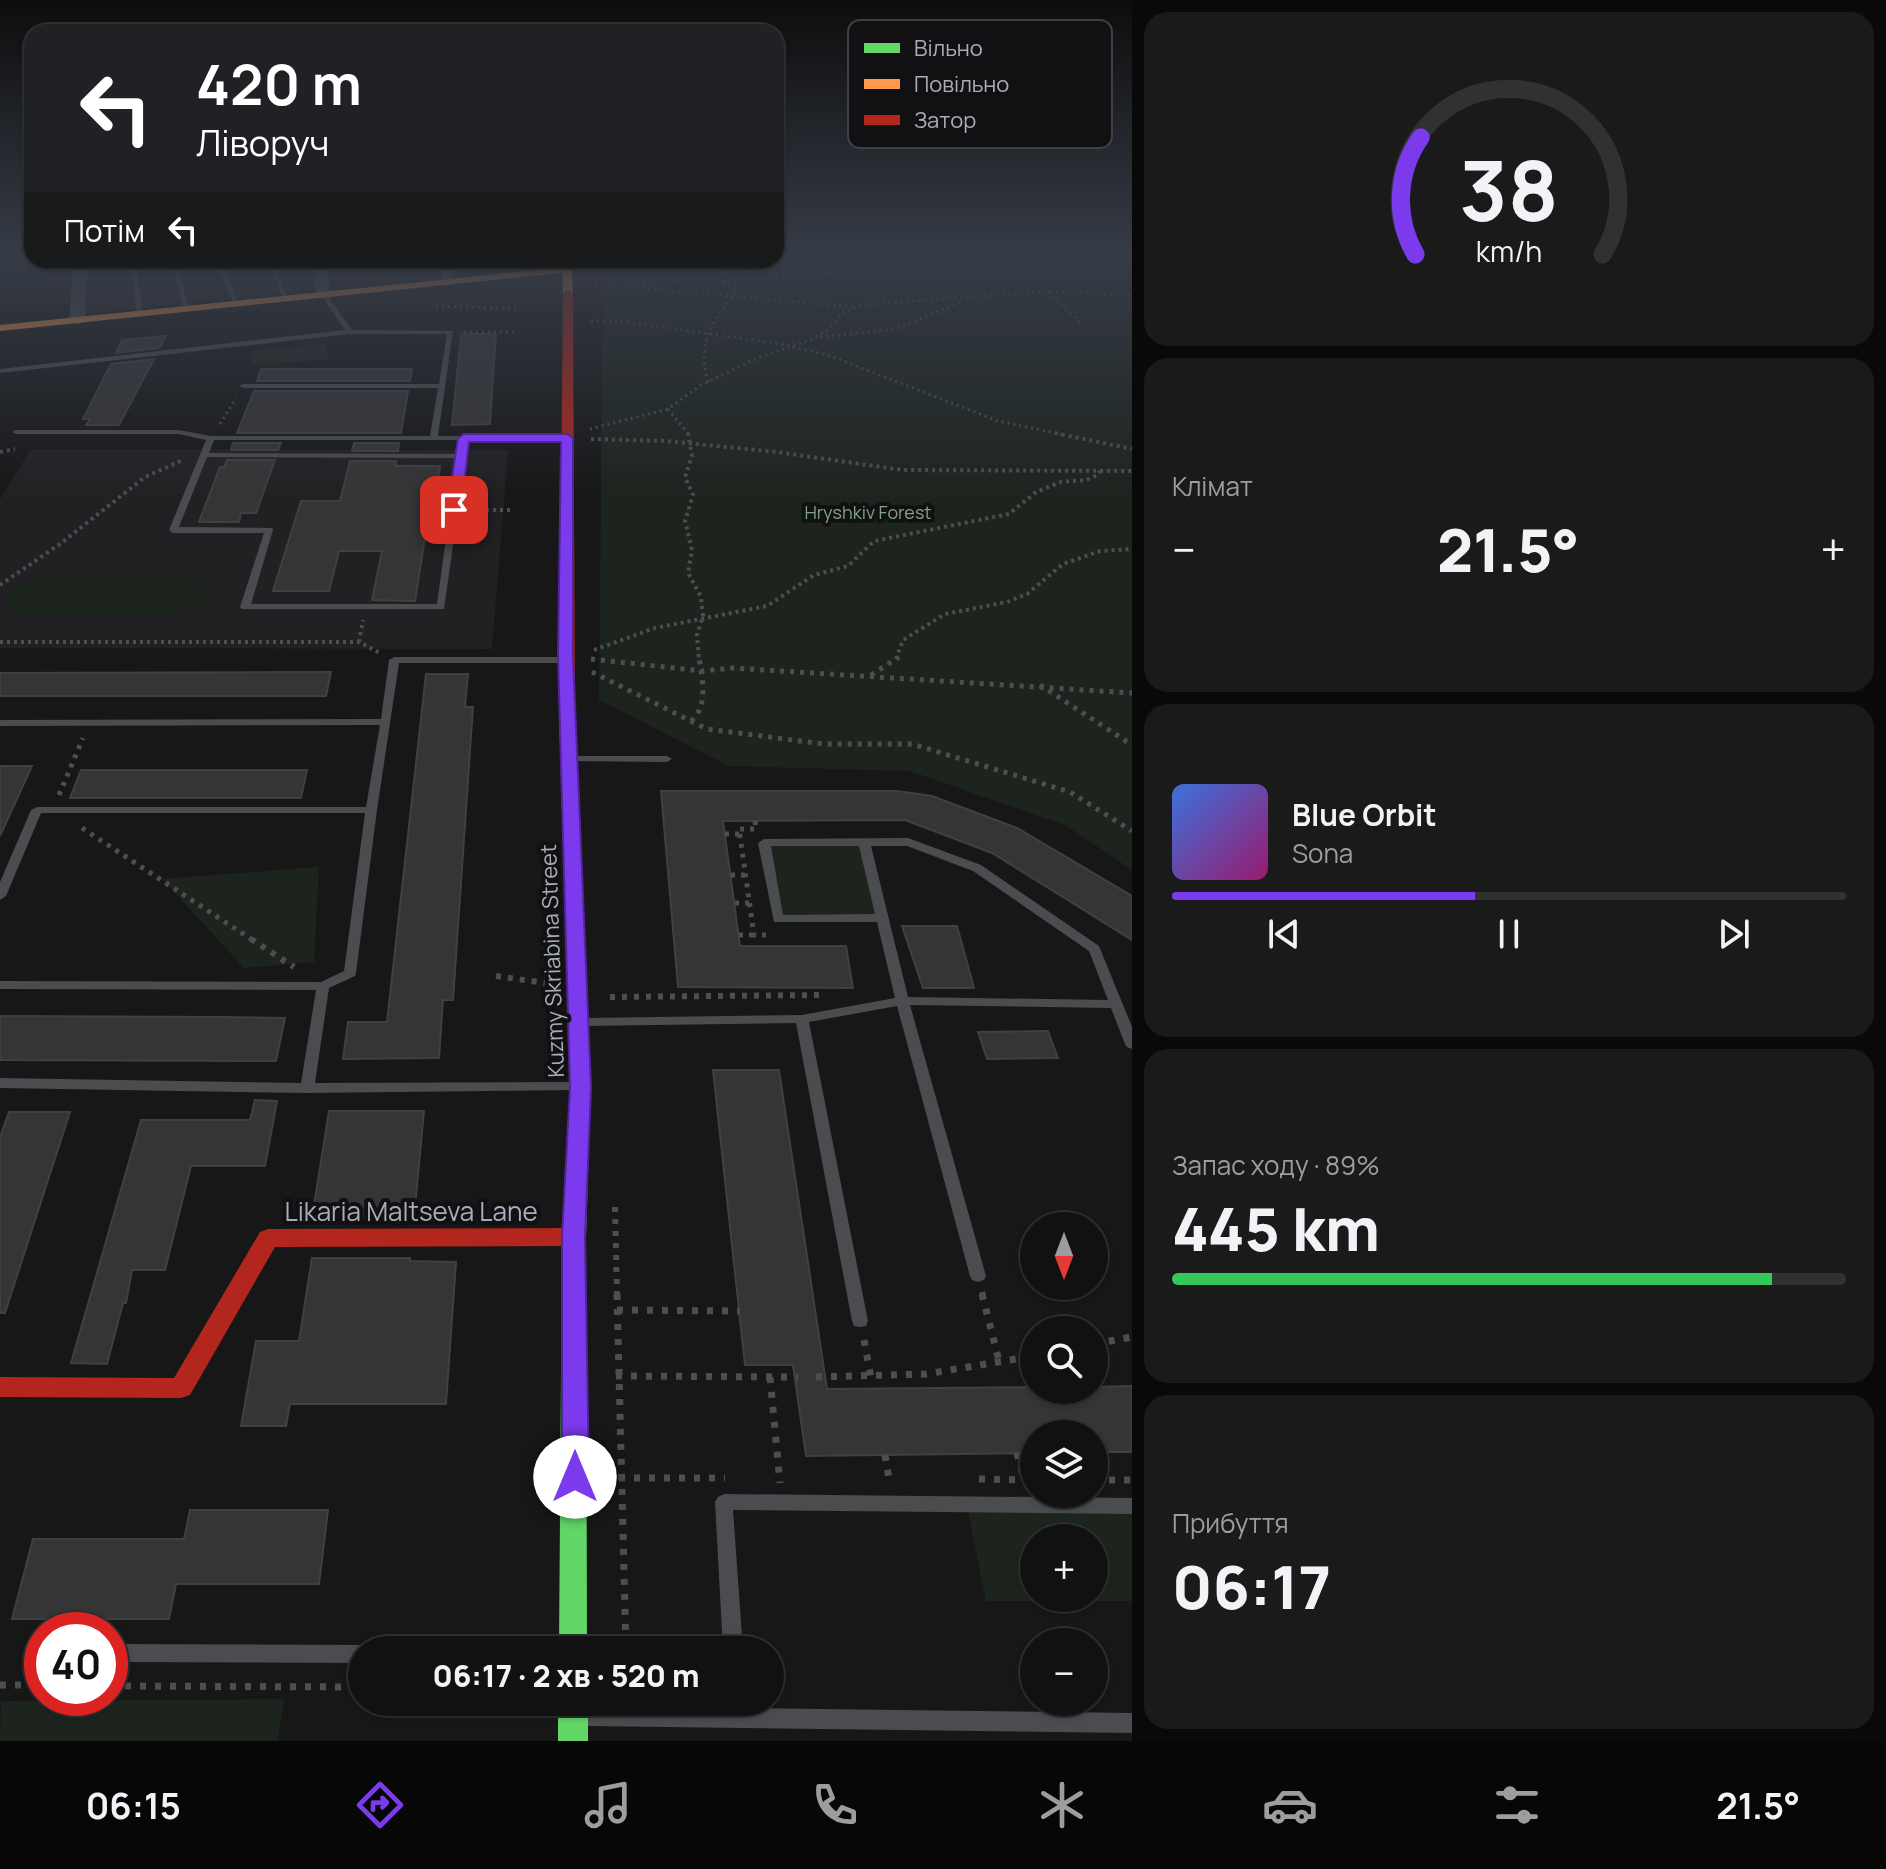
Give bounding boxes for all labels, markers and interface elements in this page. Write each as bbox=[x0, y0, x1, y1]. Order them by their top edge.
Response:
legend bbox=[848, 20, 1112, 148]
text: Вільно bbox=[914, 33, 983, 63]
text: 420 m bbox=[196, 45, 362, 122]
icon: left bbox=[64, 56, 168, 160]
text: Повільно bbox=[914, 69, 1009, 99]
text: Затор bbox=[914, 105, 976, 135]
text: Ліворуч bbox=[196, 118, 329, 167]
text: 38 bbox=[1459, 131, 1559, 245]
icon: left bbox=[161, 208, 205, 252]
text: Потім bbox=[64, 210, 145, 251]
text: km/h bbox=[1476, 232, 1542, 271]
text: Клімат bbox=[1172, 468, 1253, 504]
pin bbox=[420, 476, 488, 544]
icon: arrive bbox=[432, 488, 476, 532]
park label: Hryshkiv Forest bbox=[804, 500, 932, 524]
text: 21.5° bbox=[1437, 508, 1580, 590]
text: − bbox=[1172, 519, 1196, 579]
text: + bbox=[1821, 519, 1846, 579]
text: Blue Orbit bbox=[1292, 794, 1437, 835]
text: Sona bbox=[1292, 835, 1353, 871]
street label: Kuzmy Skriabina Street bbox=[533, 844, 571, 1078]
icon: previous bbox=[1262, 912, 1306, 956]
icon: pause bbox=[1487, 912, 1531, 956]
icon: next bbox=[1712, 912, 1756, 956]
text: Запас ходу · 89% bbox=[1172, 1147, 1380, 1183]
text: 445 km bbox=[1172, 1187, 1380, 1269]
street label: Likaria Maltseva Lane bbox=[284, 1193, 538, 1229]
north arrow bbox=[1020, 1212, 1108, 1300]
map controls bbox=[1020, 1212, 1108, 1716]
button: search bbox=[1020, 1316, 1108, 1404]
button: layers bbox=[1020, 1420, 1108, 1508]
position arrow bbox=[533, 1435, 617, 1519]
text: Прибуття bbox=[1172, 1505, 1289, 1541]
button: + bbox=[1020, 1524, 1108, 1612]
text: 06:17 bbox=[1172, 1545, 1331, 1627]
speed limit sign: 40 bbox=[24, 1612, 128, 1716]
button: − bbox=[1020, 1628, 1108, 1716]
text: 06:17 · 2 хв · 520 m bbox=[432, 1655, 700, 1696]
icon: directions bbox=[352, 1777, 408, 1833]
icon: music bbox=[580, 1777, 636, 1833]
icon: phone bbox=[807, 1777, 863, 1833]
icon: climate bbox=[1034, 1777, 1090, 1833]
icon: car bbox=[1262, 1777, 1318, 1833]
icon: filters bbox=[1489, 1777, 1545, 1833]
text: 06:15 bbox=[86, 1781, 181, 1830]
text: 21.5° bbox=[1716, 1781, 1800, 1830]

